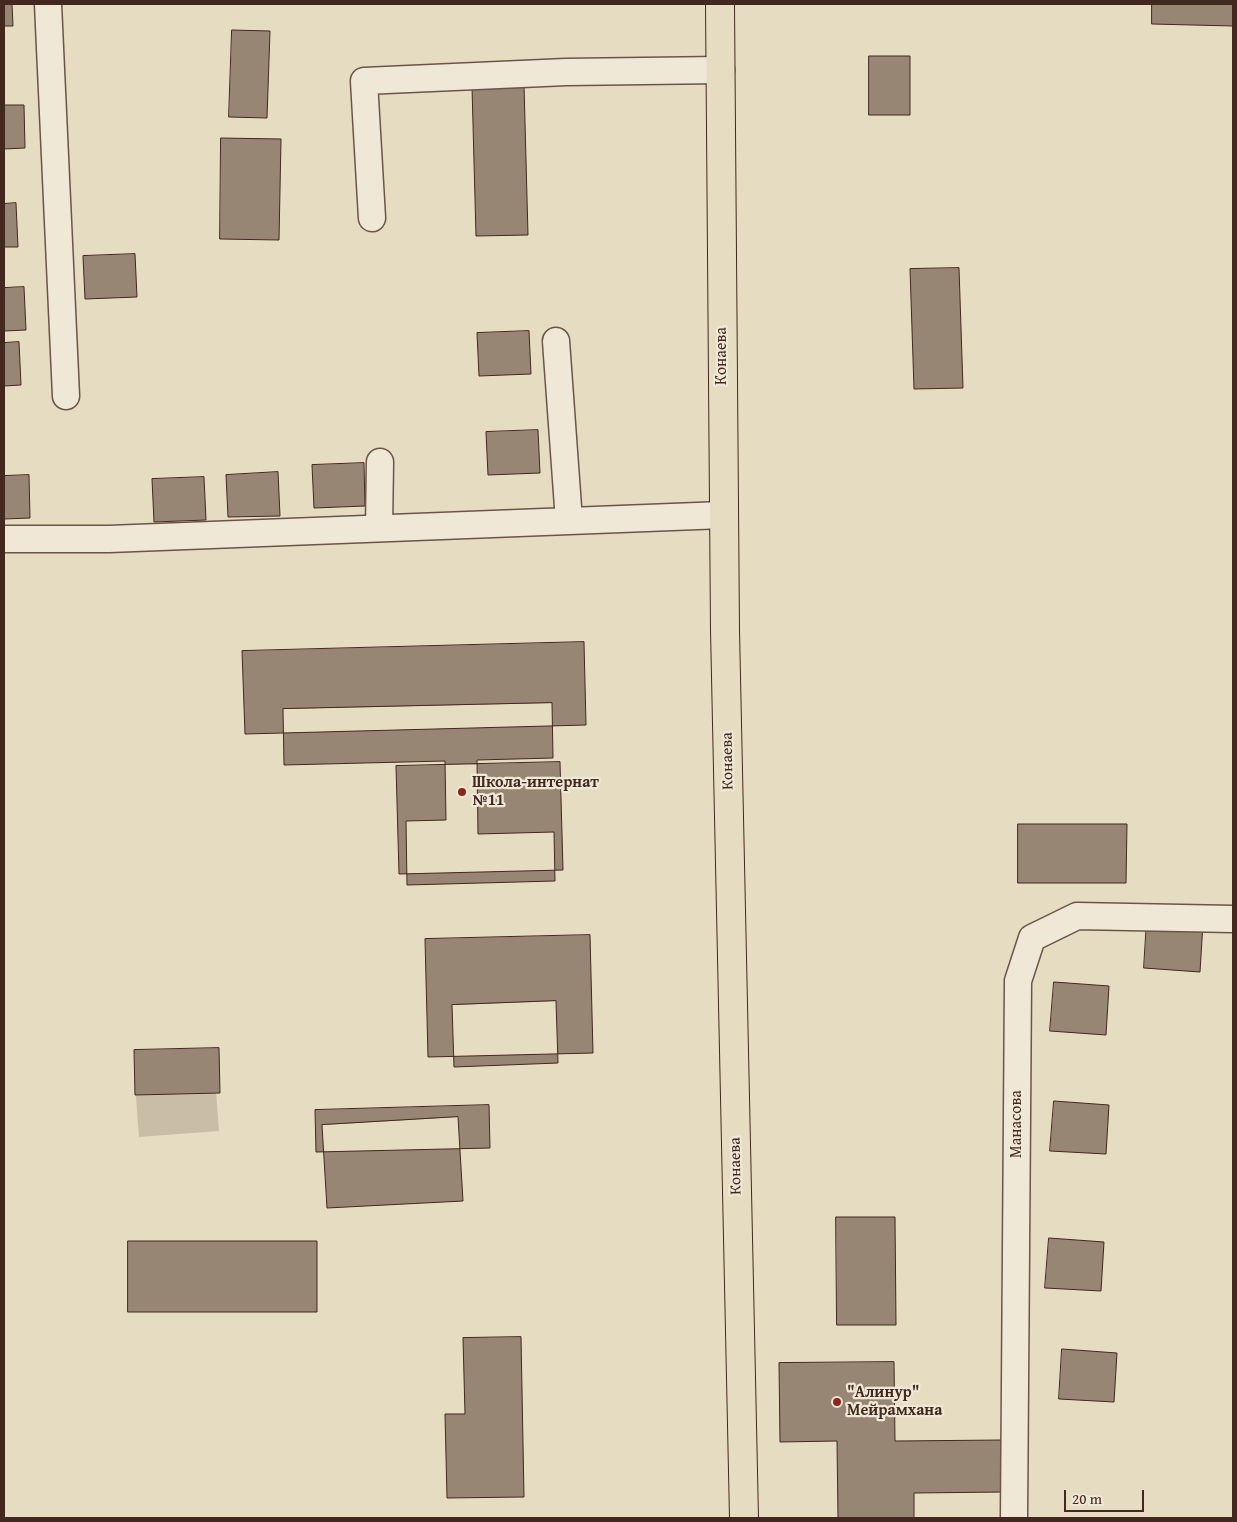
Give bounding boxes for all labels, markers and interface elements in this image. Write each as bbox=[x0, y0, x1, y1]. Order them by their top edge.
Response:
street label: Конаева bbox=[712, 327, 732, 385]
street label: Конаева bbox=[718, 732, 738, 790]
place label: Школа-интернат №11 bbox=[472, 773, 599, 811]
marker: Школа-интернат №11 bbox=[456, 786, 468, 798]
street label: Манасова bbox=[1007, 1090, 1027, 1158]
street label: Конаева bbox=[726, 1137, 746, 1195]
place label: "Алинур" Мейрамхана bbox=[847, 1383, 942, 1421]
marker: "Алинур" Мейрамхана bbox=[831, 1396, 843, 1408]
scale bar bbox=[1067, 1480, 1147, 1512]
text: 20 m bbox=[1072, 1488, 1102, 1509]

